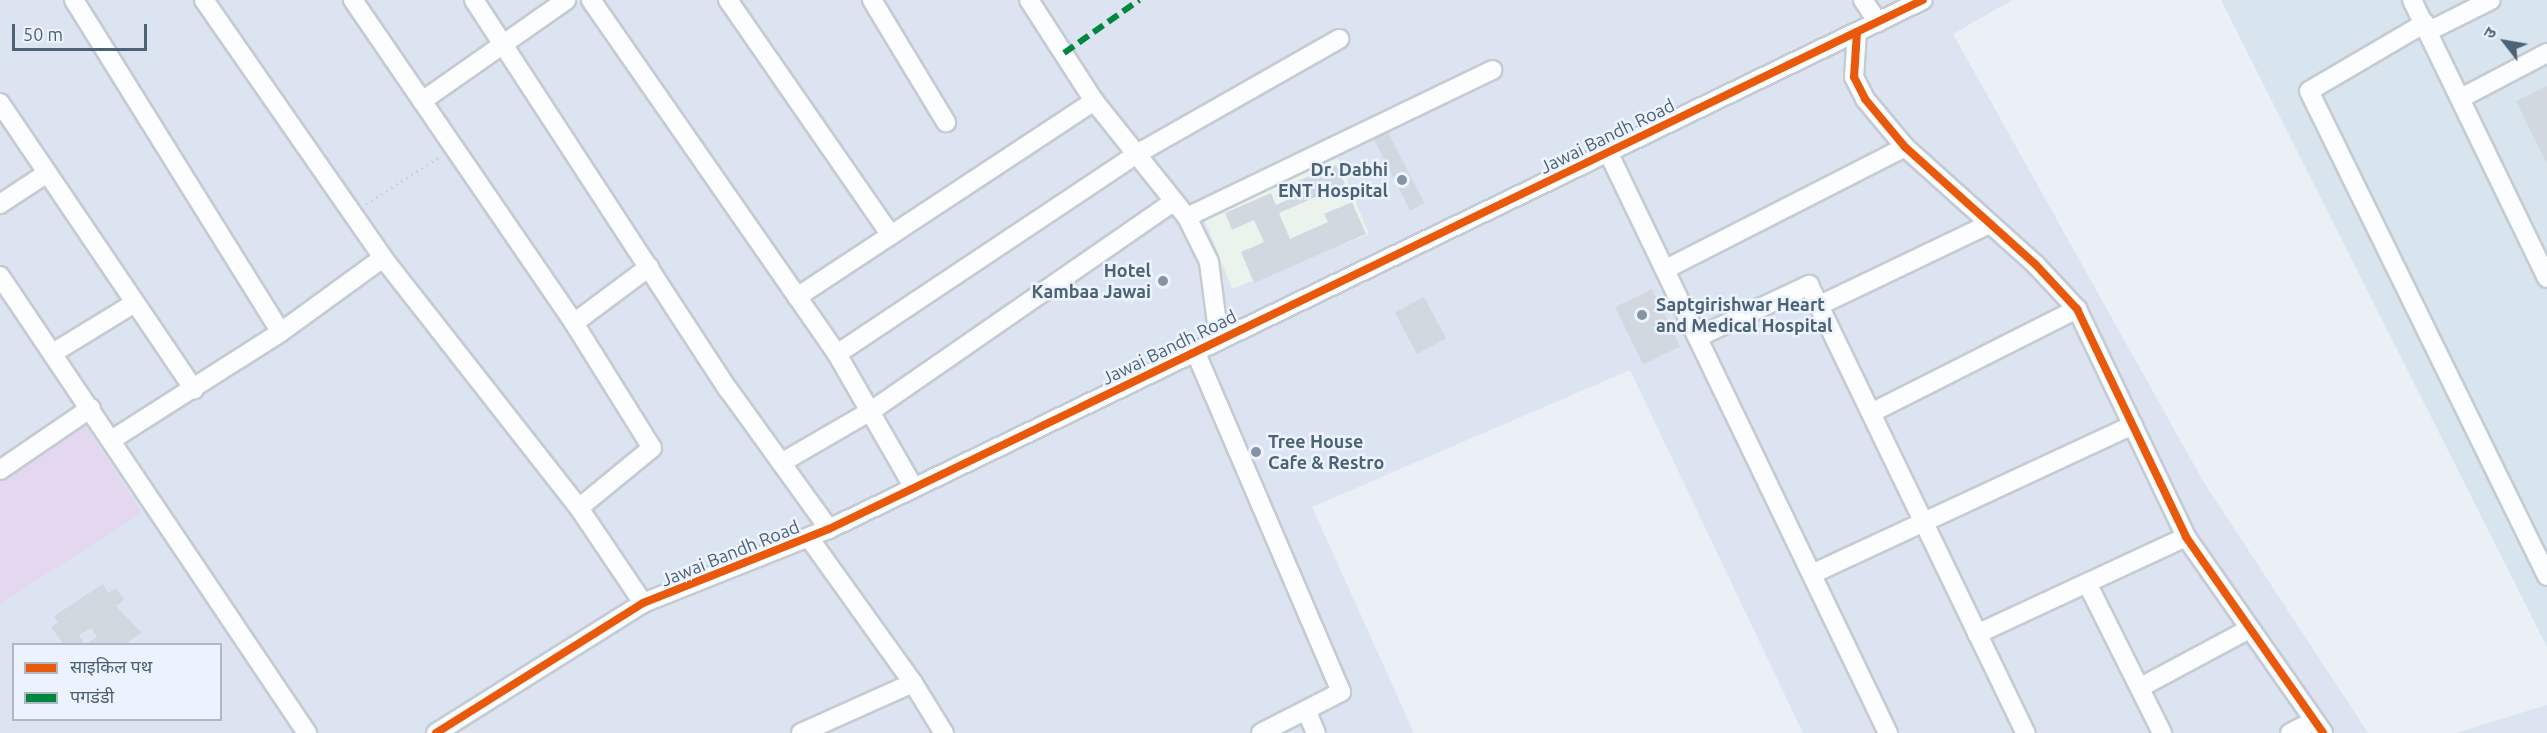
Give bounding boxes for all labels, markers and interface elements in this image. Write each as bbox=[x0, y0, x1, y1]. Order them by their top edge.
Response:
scale bar bbox=[15, 12, 150, 50]
north arrow bbox=[2475, 12, 2535, 72]
text: 50 m bbox=[23, 24, 63, 44]
text: उ bbox=[2479, 24, 2500, 41]
street label: Jawai Bandh Road bbox=[1536, 94, 1678, 178]
place label: Dr. Dabhi ENT Hospital bbox=[1278, 159, 1388, 201]
marker: Dr. Dabhi ENT Hospital bbox=[1393, 171, 1411, 189]
place label: Hotel Kambaa Jawai bbox=[1032, 260, 1151, 302]
marker: Hotel Kambaa Jawai bbox=[1156, 274, 1170, 288]
place label: Saptgirishwar Heart and Medical Hospital bbox=[1656, 294, 1832, 336]
street label: Jawai Bandh Road bbox=[1098, 305, 1240, 389]
marker: Saptgirishwar Heart and Medical Hospital bbox=[1633, 306, 1651, 324]
place label: Tree House Cafe & Restro bbox=[1268, 431, 1384, 474]
marker: Tree House Cafe & Restro bbox=[1249, 445, 1263, 459]
street label: Jawai Bandh Road bbox=[658, 515, 802, 591]
legend bbox=[12, 643, 222, 721]
text: साइकिल पथ bbox=[70, 656, 152, 676]
text: पगडंडी bbox=[70, 686, 114, 706]

